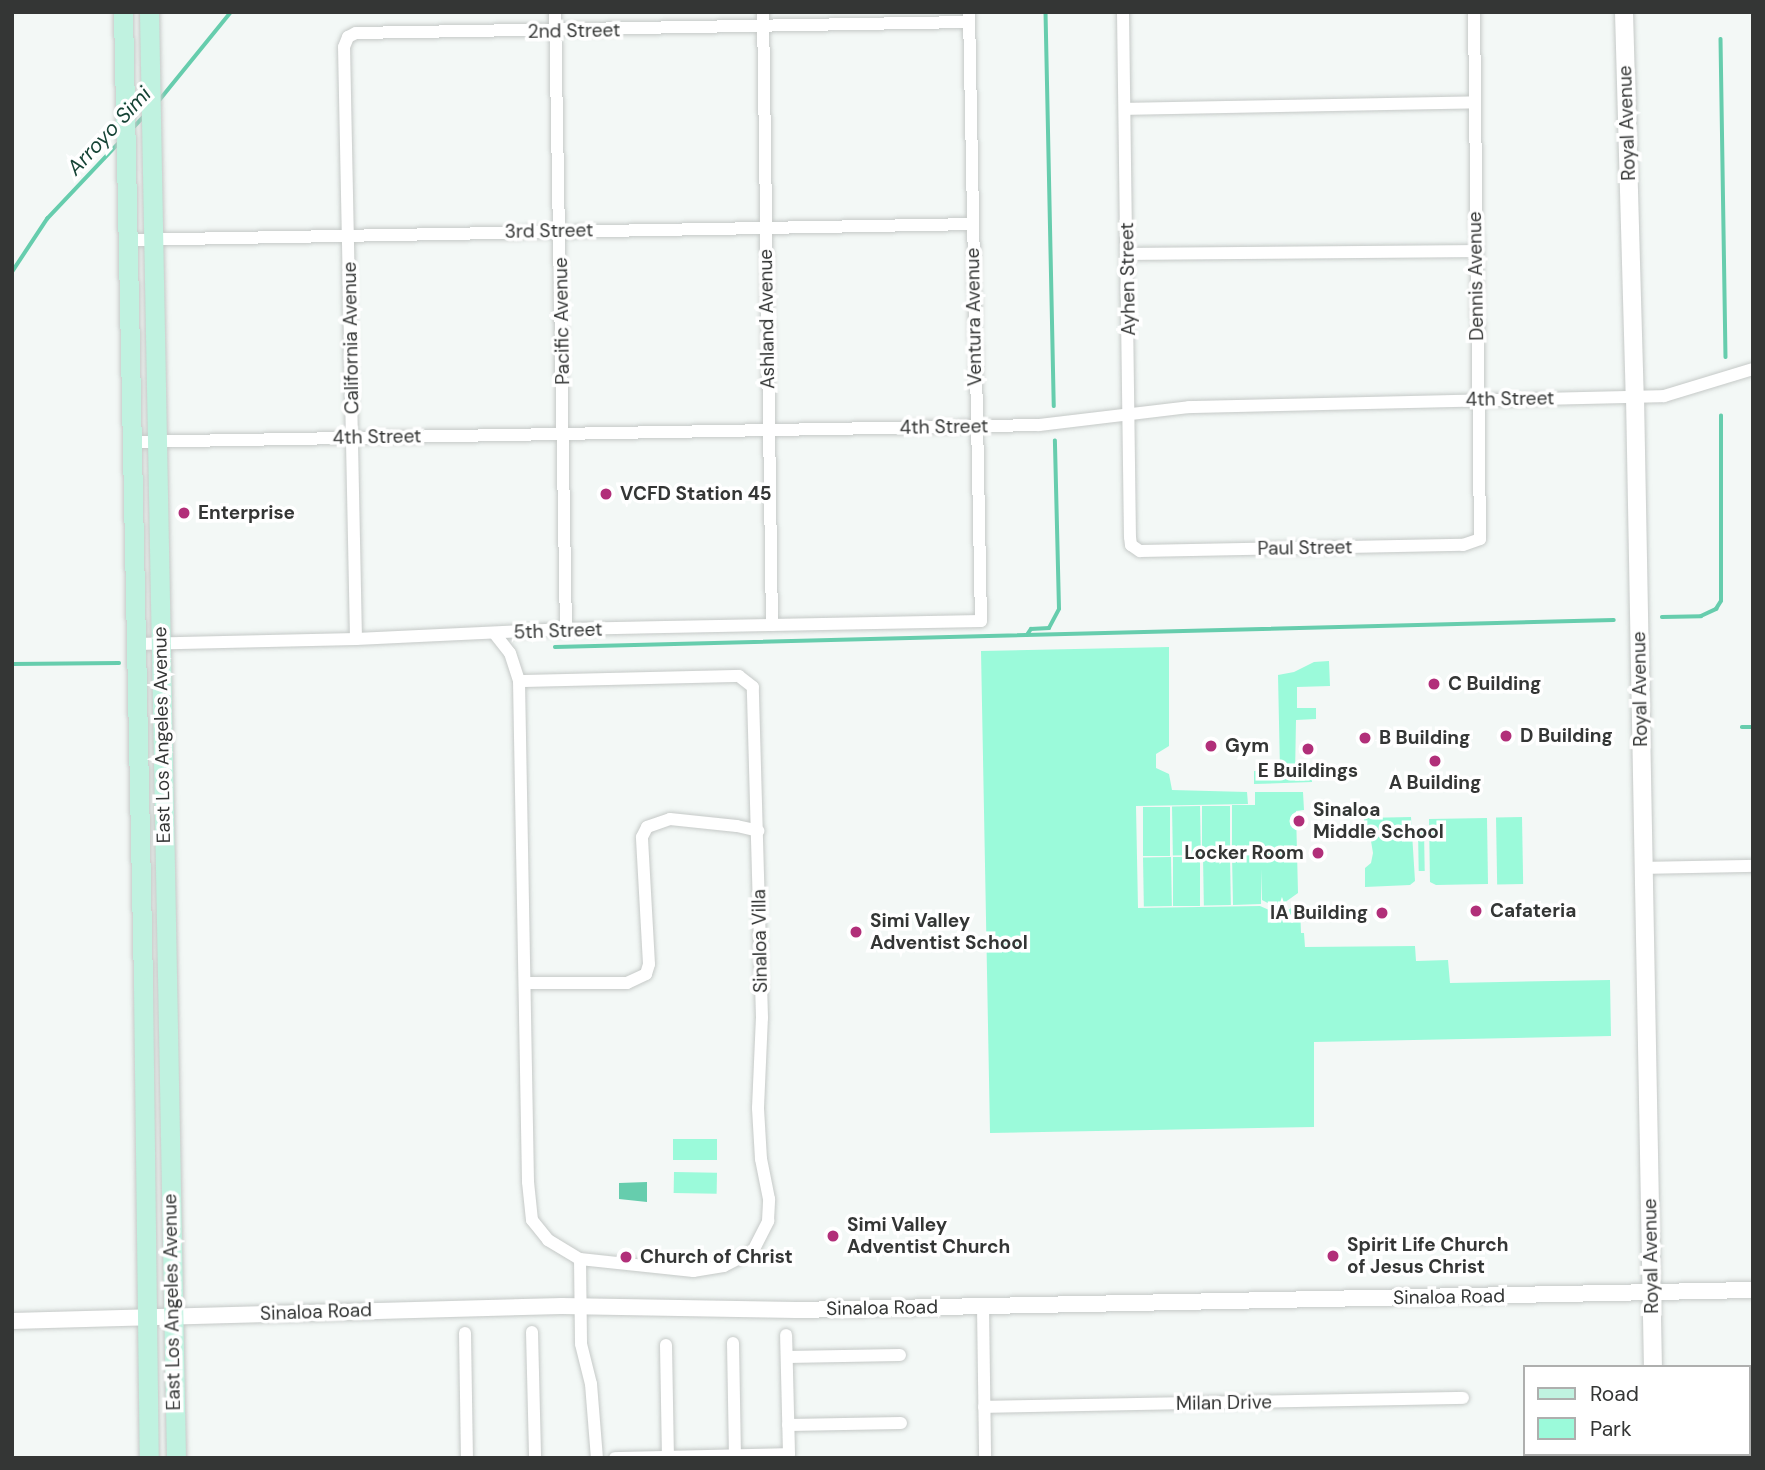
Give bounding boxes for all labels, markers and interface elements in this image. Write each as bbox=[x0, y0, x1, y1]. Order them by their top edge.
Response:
street label: 2nd Street bbox=[527, 19, 621, 43]
street label: Royal Avenue bbox=[1614, 65, 1640, 181]
water label: Arroyo Simi bbox=[62, 82, 156, 180]
street label: Dennis Avenue bbox=[1463, 211, 1489, 341]
street label: 3rd Street bbox=[504, 219, 594, 243]
street label: Ayhen Street bbox=[1116, 222, 1140, 336]
street label: Ventura Avenue bbox=[961, 248, 987, 386]
street label: Ashland Avenue bbox=[754, 249, 780, 389]
street label: Pacific Avenue bbox=[549, 257, 575, 385]
street label: California Avenue bbox=[338, 262, 364, 414]
street label: 4th Street bbox=[1465, 387, 1555, 411]
street label: 4th Street bbox=[899, 415, 989, 439]
street label: 4th Street bbox=[332, 425, 422, 449]
place label: VCFD Station 45 bbox=[620, 483, 772, 505]
marker: VCFD Station 45 bbox=[598, 486, 614, 502]
place label: Enterprise bbox=[198, 502, 295, 524]
marker: Enterprise bbox=[176, 505, 192, 521]
street label: Paul Street bbox=[1257, 536, 1353, 560]
street label: 5th Street bbox=[513, 618, 603, 644]
street label: East Los Angeles Avenue bbox=[149, 626, 175, 844]
street label: Royal Avenue bbox=[1628, 631, 1652, 747]
place label: C Building bbox=[1448, 673, 1541, 695]
marker: C Building bbox=[1426, 676, 1442, 692]
place label: D Building bbox=[1520, 725, 1613, 747]
place label: B Building bbox=[1379, 727, 1470, 749]
marker: D Building bbox=[1498, 728, 1514, 744]
marker: B Building bbox=[1357, 730, 1373, 746]
place label: Gym bbox=[1225, 735, 1269, 757]
marker: Gym bbox=[1203, 738, 1219, 754]
marker: E Buildings bbox=[1300, 741, 1316, 757]
marker: A Building bbox=[1427, 753, 1443, 769]
place label: E Buildings bbox=[1258, 760, 1358, 782]
place label: A Building bbox=[1389, 772, 1481, 794]
place label: Sinaloa Middle School bbox=[1313, 799, 1444, 843]
marker: Sinaloa Middle School bbox=[1291, 813, 1307, 829]
place label: Locker Room bbox=[1184, 842, 1304, 864]
marker: Locker Room bbox=[1310, 845, 1326, 861]
street label: Sinaloa Villa bbox=[748, 889, 772, 993]
place label: Cafateria bbox=[1490, 900, 1576, 922]
place label: IA Building bbox=[1270, 902, 1368, 924]
marker: Cafateria bbox=[1468, 903, 1484, 919]
marker: IA Building bbox=[1374, 905, 1390, 921]
place label: Simi Valley Adventist School bbox=[870, 910, 1028, 954]
marker: Simi Valley Adventist School bbox=[848, 924, 864, 940]
street label: East Los Angeles Avenue bbox=[159, 1193, 185, 1411]
street label: Royal Avenue bbox=[1639, 1198, 1663, 1314]
place label: Simi Valley Adventist Church bbox=[847, 1214, 1010, 1258]
marker: Simi Valley Adventist Church bbox=[825, 1228, 841, 1244]
place label: Spirit Life Church of Jesus Christ bbox=[1347, 1234, 1509, 1278]
place label: Church of Christ bbox=[640, 1246, 793, 1268]
marker: Spirit Life Church of Jesus Christ bbox=[1325, 1248, 1341, 1264]
marker: Church of Christ bbox=[618, 1249, 634, 1265]
street label: Sinaloa Road bbox=[1393, 1285, 1505, 1309]
street label: Sinaloa Road bbox=[826, 1296, 938, 1320]
street label: Sinaloa Road bbox=[260, 1299, 372, 1325]
legend bbox=[1524, 1365, 1751, 1456]
text: Road bbox=[1590, 1380, 1639, 1408]
street label: Milan Drive bbox=[1176, 1391, 1272, 1415]
text: Park bbox=[1590, 1415, 1631, 1443]

